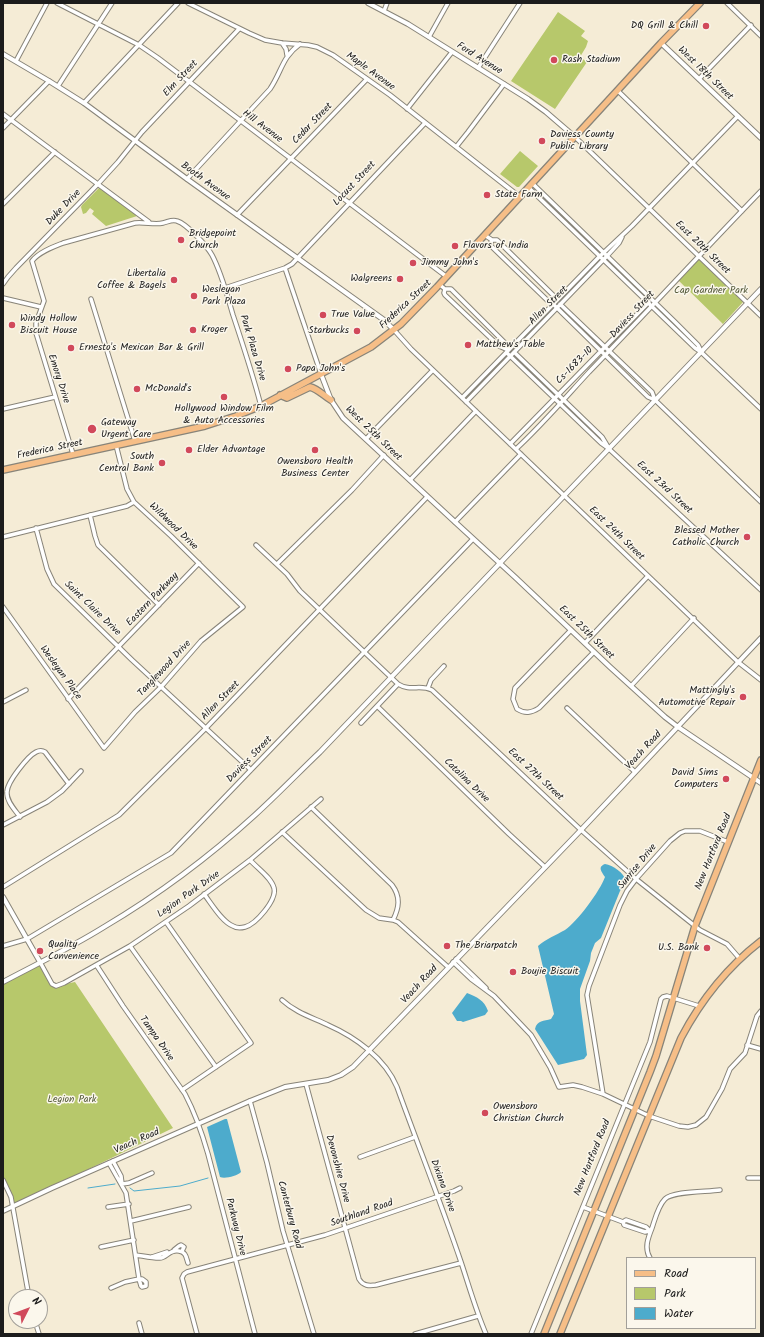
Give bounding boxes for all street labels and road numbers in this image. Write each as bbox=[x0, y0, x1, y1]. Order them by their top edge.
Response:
street label: Ford Avenue bbox=[454, 40, 504, 78]
street label: West 18th Street bbox=[675, 45, 735, 103]
street label: Maple Avenue bbox=[343, 50, 397, 94]
street label: Elm Street bbox=[161, 58, 201, 100]
street label: Cedar Street bbox=[290, 101, 336, 147]
street label: Hill Avenue bbox=[239, 108, 285, 146]
street label: Locust Street bbox=[331, 159, 379, 209]
street label: Booth Avenue bbox=[178, 160, 232, 204]
street label: Duke Drive bbox=[44, 188, 84, 228]
street label: East 20th Street bbox=[672, 219, 732, 277]
street label: Frederica Street bbox=[378, 278, 434, 332]
street label: Allen Street bbox=[527, 284, 571, 328]
street label: Daviess Street bbox=[608, 289, 658, 341]
street label: Park Plaza Drive bbox=[236, 313, 268, 383]
street label: Cs-1683-10 bbox=[554, 345, 596, 387]
street label: Emory Drive bbox=[44, 353, 72, 405]
street label: West 25th Street bbox=[342, 404, 404, 464]
street label: Frederica Street bbox=[16, 437, 84, 463]
street label: East 23rd Street bbox=[634, 459, 694, 517]
street label: Wildwood Drive bbox=[146, 501, 200, 553]
street label: East 24th Street bbox=[586, 504, 646, 564]
street label: Eastern Parkway bbox=[124, 571, 182, 629]
street label: Saint Claire Drive bbox=[61, 579, 123, 639]
street label: East 25th Street bbox=[556, 604, 616, 662]
street label: Tanglewood Drive bbox=[136, 638, 194, 700]
street label: Wesleyan Place bbox=[36, 644, 84, 702]
street label: Allen Street bbox=[199, 679, 243, 723]
street label: Veach Road bbox=[623, 729, 665, 773]
street label: Daviess Street bbox=[225, 734, 275, 786]
street label: East 27th Street bbox=[505, 746, 565, 804]
street label: Catalina Drive bbox=[441, 756, 491, 806]
street label: New Hartford Road bbox=[693, 812, 735, 892]
street label: Sunrise Drive bbox=[616, 842, 660, 892]
street label: Legion Park Drive bbox=[155, 869, 223, 921]
street label: Veach Road bbox=[399, 963, 441, 1007]
street label: Tampa Drive bbox=[136, 1014, 176, 1064]
street label: New Hartford Road bbox=[572, 1118, 614, 1198]
street label: Veach Road bbox=[112, 1127, 162, 1157]
street label: Devonshire Drive bbox=[322, 1134, 352, 1204]
street label: Dixiana Drive bbox=[427, 1158, 457, 1214]
street label: Canterbury Road bbox=[274, 1180, 304, 1250]
street label: Parkway Drive bbox=[222, 1197, 248, 1257]
street label: Southland Road bbox=[329, 1198, 395, 1230]

